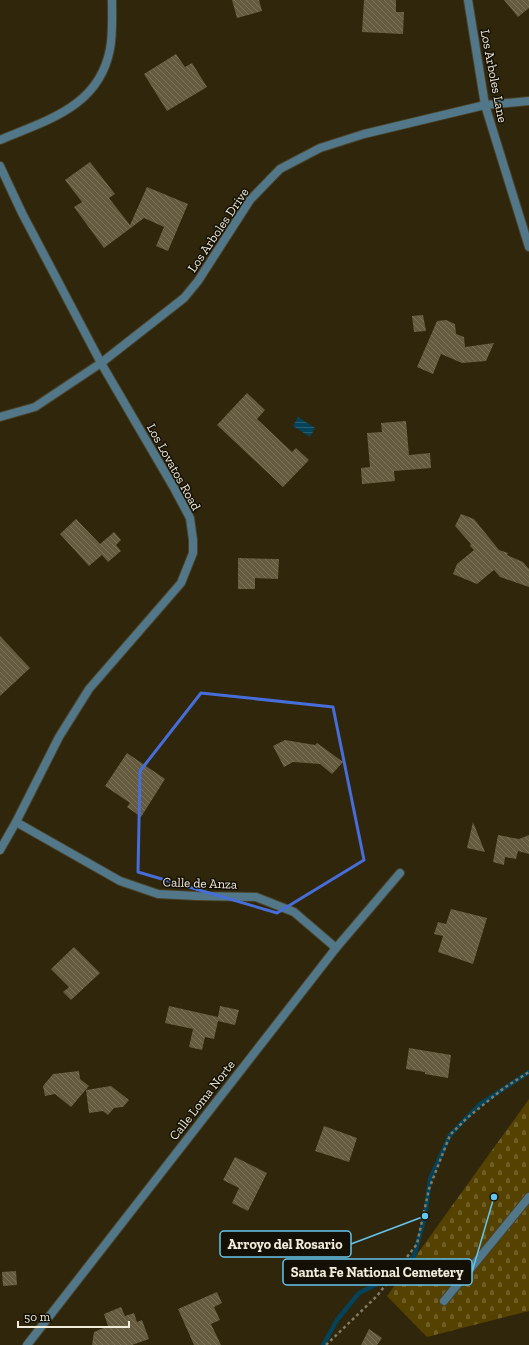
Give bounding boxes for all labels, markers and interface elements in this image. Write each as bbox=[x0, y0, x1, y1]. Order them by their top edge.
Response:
street label: Los Arboles Lane bbox=[478, 28, 510, 124]
street label: Los Arboles Drive bbox=[184, 185, 252, 275]
street label: Los Lovatos Road bbox=[144, 421, 204, 513]
street label: Calle de Anza bbox=[162, 874, 238, 892]
street label: Calle Loma Norte bbox=[166, 1057, 238, 1143]
callout: Arroyo del Rosario bbox=[220, 1231, 351, 1257]
text: Arroyo del Rosario bbox=[228, 1236, 343, 1253]
callout: Santa Fe National Cemetery bbox=[283, 1259, 472, 1285]
text: Santa Fe National Cemetery bbox=[291, 1264, 464, 1281]
scale bar bbox=[18, 1303, 129, 1329]
text: 50 m bbox=[24, 1310, 51, 1324]

